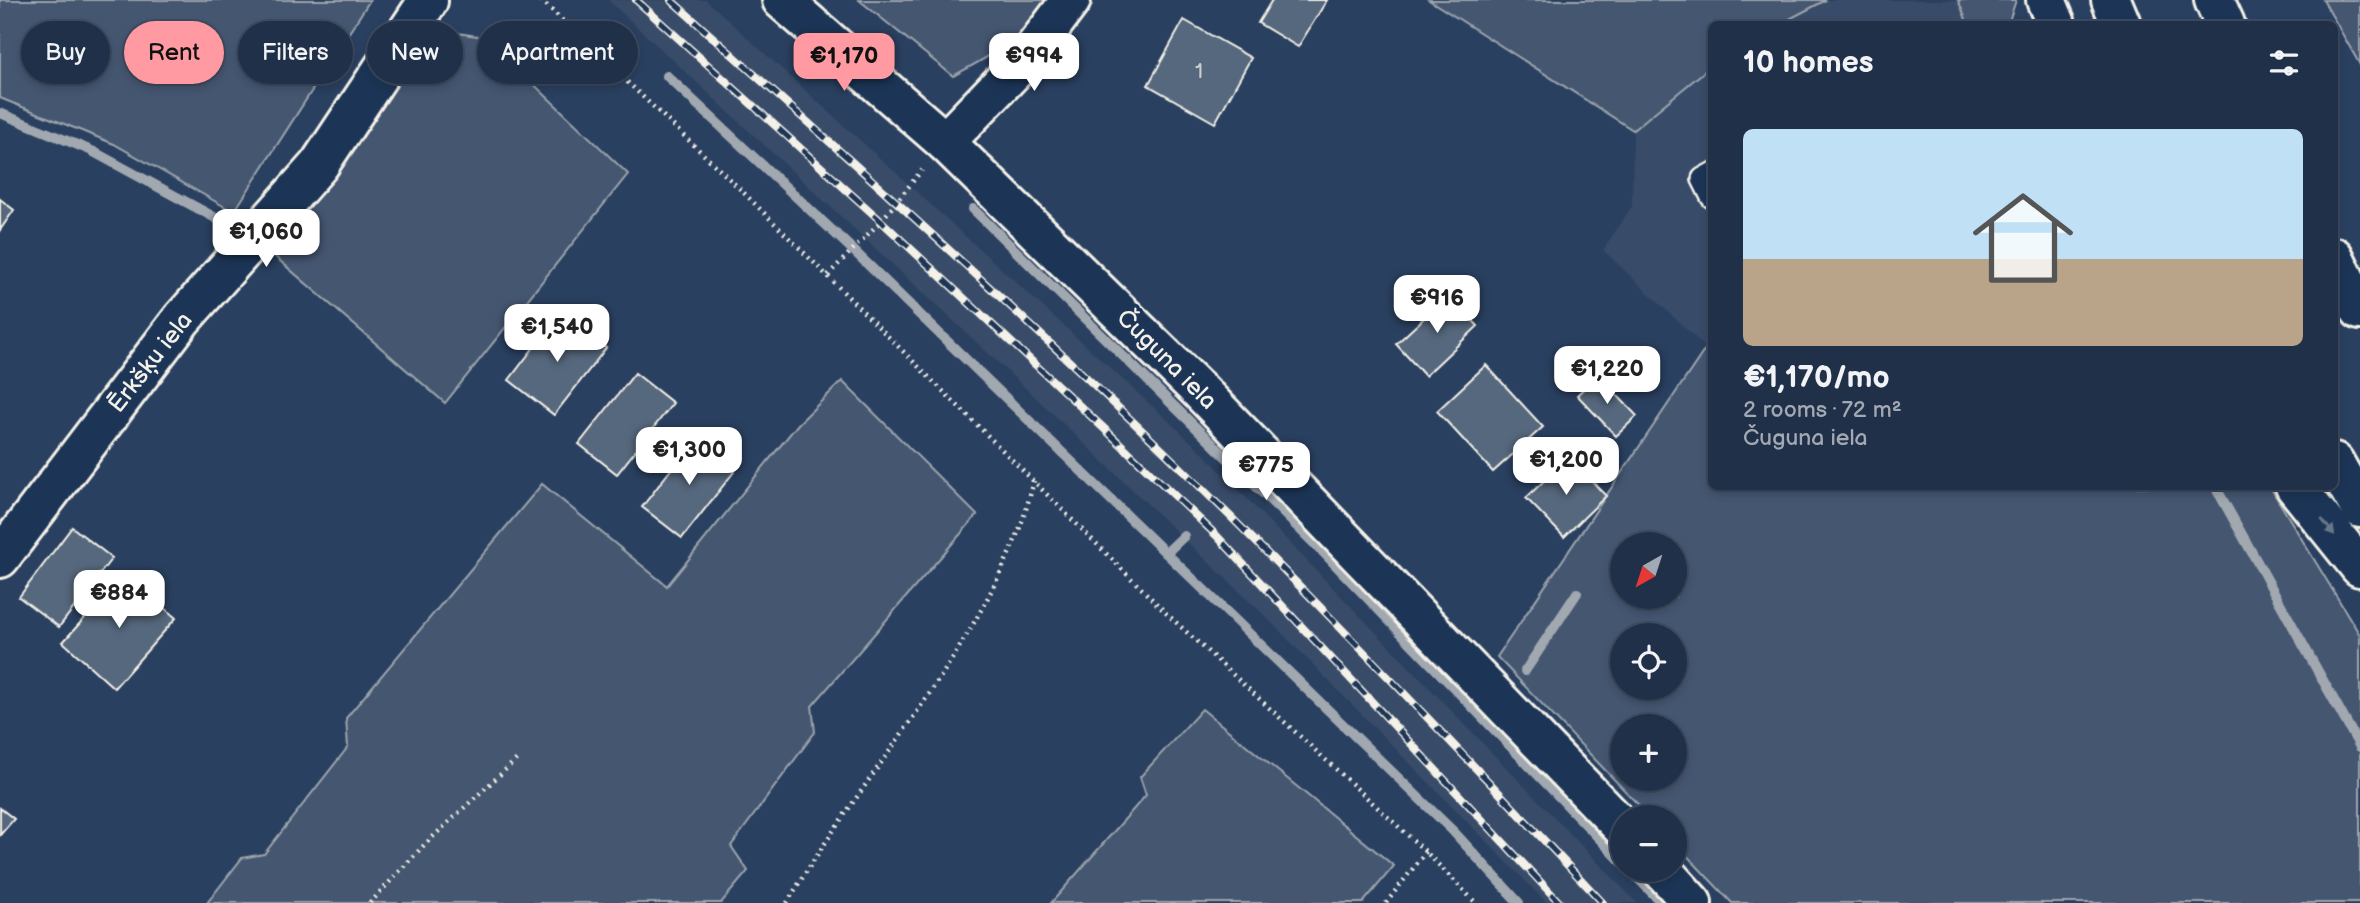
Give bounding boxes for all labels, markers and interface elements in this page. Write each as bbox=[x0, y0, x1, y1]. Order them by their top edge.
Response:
chip: Buy bbox=[21, 21, 110, 84]
chip: Rent bbox=[124, 21, 224, 84]
chip: Filters bbox=[238, 21, 353, 84]
chip: New bbox=[367, 21, 463, 84]
chip: Apartment bbox=[477, 21, 638, 84]
pin: €1,170 bbox=[787, 34, 901, 93]
pin: €994 bbox=[993, 34, 1075, 93]
text: €1,170 bbox=[810, 42, 878, 70]
text: €994 bbox=[1005, 42, 1063, 70]
icon: filters bbox=[2265, 44, 2303, 82]
text: 10 homes bbox=[1743, 45, 1874, 81]
house number: 1 bbox=[1195, 59, 1203, 84]
icon: home bbox=[1960, 175, 2086, 301]
pin: €1,060 bbox=[209, 210, 323, 269]
text: €1,060 bbox=[229, 218, 303, 246]
pin: €916 bbox=[1396, 276, 1478, 335]
text: €916 bbox=[1410, 284, 1464, 312]
street label: Čuguna iela bbox=[1110, 302, 1224, 416]
pin: €1,540 bbox=[500, 304, 614, 364]
street label: Ērkšķu iela bbox=[102, 306, 199, 418]
text: €1,540 bbox=[520, 313, 594, 341]
pin: €1,220 bbox=[1550, 346, 1664, 406]
text: €1,220 bbox=[1570, 355, 1644, 383]
text: €1,170/mo bbox=[1743, 360, 1890, 396]
text: 2 rooms · 72 m² bbox=[1743, 396, 1902, 424]
text: Čuguna iela bbox=[1743, 424, 1867, 452]
pin: €1,300 bbox=[632, 428, 746, 487]
text: €1,300 bbox=[652, 436, 726, 464]
pin: €1,200 bbox=[1509, 438, 1623, 497]
pin: €775 bbox=[1225, 442, 1307, 502]
text: €1,200 bbox=[1529, 446, 1603, 474]
text: €775 bbox=[1238, 451, 1294, 479]
one-way arrow bbox=[2320, 517, 2335, 535]
north arrow bbox=[1610, 532, 1687, 609]
map controls bbox=[1610, 532, 1687, 882]
pin: €884 bbox=[78, 570, 160, 630]
text: €884 bbox=[90, 579, 148, 607]
button: locate bbox=[1610, 623, 1687, 700]
button: + bbox=[1610, 714, 1687, 791]
button: − bbox=[1610, 805, 1687, 882]

